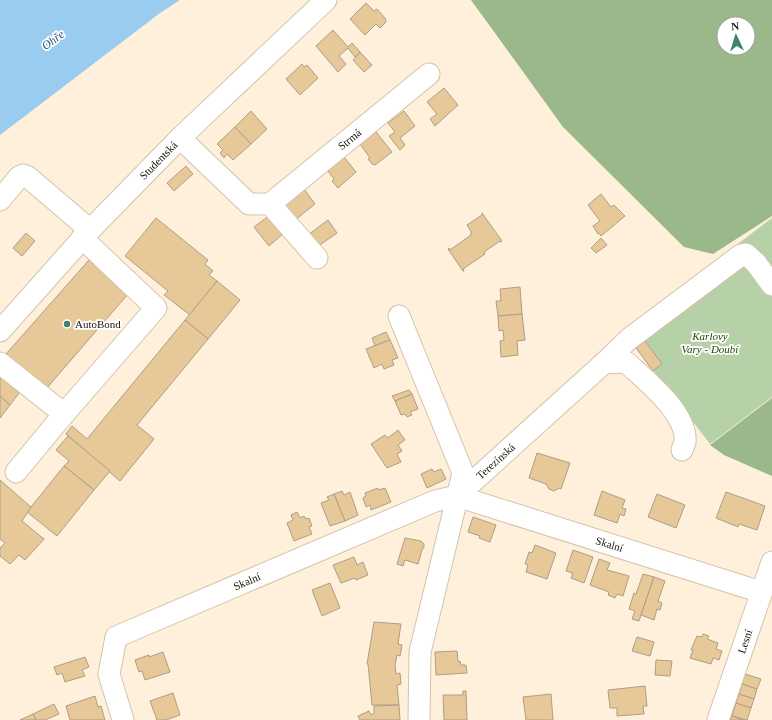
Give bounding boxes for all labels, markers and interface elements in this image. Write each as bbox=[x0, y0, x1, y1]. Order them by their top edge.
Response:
north arrow bbox=[716, 16, 756, 56]
text: N bbox=[731, 20, 740, 32]
water label: Ohře bbox=[39, 27, 68, 53]
street label: Strmá bbox=[335, 126, 363, 152]
street label: Studentská bbox=[137, 139, 180, 182]
place label: AutoBond bbox=[75, 318, 121, 330]
marker: AutoBond bbox=[62, 319, 72, 329]
park label: Karlovy Vary - Doubí bbox=[682, 330, 739, 355]
street label: Terezínská bbox=[474, 441, 517, 482]
street label: Skalní bbox=[594, 534, 625, 554]
street label: Skalní bbox=[232, 570, 262, 592]
street label: Lesní bbox=[735, 628, 754, 655]

